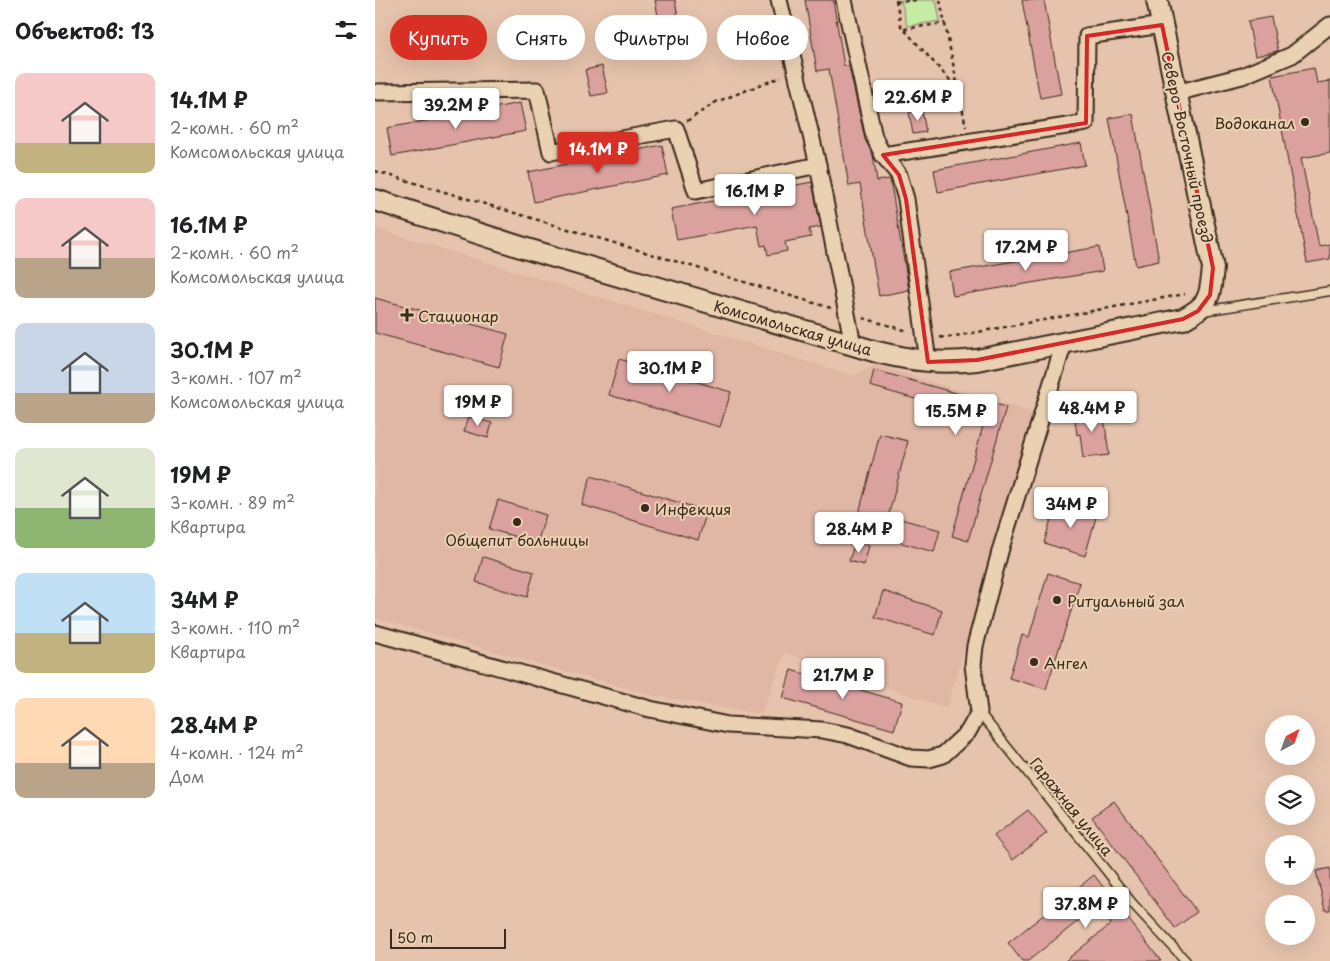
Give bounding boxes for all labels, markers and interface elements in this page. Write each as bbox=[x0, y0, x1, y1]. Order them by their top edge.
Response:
text: Объектов: 13 bbox=[15, 14, 155, 46]
chip: Купить bbox=[390, 15, 487, 60]
chip: Снять bbox=[497, 15, 585, 60]
chip: Фильтры bbox=[595, 15, 707, 60]
chip: Новое bbox=[717, 15, 808, 60]
icon: filters bbox=[332, 16, 360, 44]
street label: Северо-Восточный проезд bbox=[1156, 49, 1220, 245]
pin: 22.6M ₽ bbox=[872, 80, 964, 122]
text: 14.1M ₽ bbox=[170, 83, 248, 115]
text: 22.6M ₽ bbox=[884, 84, 952, 108]
pin: 39.2M ₽ bbox=[410, 88, 502, 130]
text: 39.2M ₽ bbox=[423, 92, 489, 116]
icon: home bbox=[55, 93, 115, 153]
place label: Водоканал bbox=[1214, 111, 1295, 134]
text: 2-комн. · 60 m² bbox=[170, 115, 299, 139]
marker: Водоканал bbox=[1299, 116, 1311, 128]
pin: 14.1M ₽ bbox=[552, 132, 644, 174]
text: 14.1M ₽ bbox=[568, 136, 628, 160]
text: Комсомольская улица bbox=[170, 139, 344, 163]
pin: 16.1M ₽ bbox=[709, 174, 801, 216]
text: 16.1M ₽ bbox=[725, 178, 785, 202]
text: 16.1M ₽ bbox=[170, 208, 248, 240]
icon: home bbox=[55, 218, 115, 278]
pin: 17.2M ₽ bbox=[980, 230, 1072, 272]
text: 17.2M ₽ bbox=[995, 234, 1057, 258]
text: 2-комн. · 60 m² bbox=[170, 240, 299, 264]
text: Комсомольская улица bbox=[170, 264, 344, 288]
street label: Комсомольская улица bbox=[711, 293, 875, 361]
place label: Стационар bbox=[418, 304, 499, 327]
marker: Стационар bbox=[400, 308, 414, 322]
text: 30.1M ₽ bbox=[170, 333, 253, 365]
icon: home bbox=[55, 343, 115, 403]
pin: 30.1M ₽ bbox=[624, 350, 716, 393]
text: 30.1M ₽ bbox=[638, 355, 702, 379]
text: 3-комн. · 107 m² bbox=[170, 365, 302, 389]
pin: 19M ₽ bbox=[443, 384, 513, 427]
text: Комсомольская улица bbox=[170, 389, 344, 413]
text: 19M ₽ bbox=[455, 389, 501, 413]
pin: 48.4M ₽ bbox=[1046, 390, 1138, 433]
pin: 15.5M ₽ bbox=[910, 394, 1002, 436]
text: 48.4M ₽ bbox=[1059, 395, 1125, 419]
text: 15.5M ₽ bbox=[925, 398, 987, 422]
text: 19M ₽ bbox=[170, 458, 231, 490]
icon: home bbox=[55, 468, 115, 528]
pin: 34M ₽ bbox=[1036, 486, 1106, 529]
text: 3-комн. · 89 m² bbox=[170, 490, 295, 514]
text: 34M ₽ bbox=[1045, 491, 1097, 515]
place label: Инфекция bbox=[655, 497, 731, 520]
marker: Инфекция bbox=[639, 502, 651, 514]
pin: 28.4M ₽ bbox=[813, 512, 905, 554]
text: Квартира bbox=[170, 514, 245, 538]
marker: Общепит больницы bbox=[511, 516, 523, 528]
text: 28.4M ₽ bbox=[826, 516, 892, 540]
place label: Общепит больницы bbox=[445, 528, 589, 551]
text: 34M ₽ bbox=[170, 583, 238, 615]
place label: Ритуальный зал bbox=[1067, 589, 1185, 612]
icon: home bbox=[55, 593, 115, 653]
marker: Ритуальный зал bbox=[1051, 594, 1063, 606]
text: 3-комн. · 110 m² bbox=[170, 615, 300, 639]
text: Квартира bbox=[170, 639, 245, 663]
place label: Ангел bbox=[1044, 651, 1088, 674]
marker: Ангел bbox=[1028, 656, 1040, 668]
pin: 21.7M ₽ bbox=[797, 658, 889, 700]
text: 21.7M ₽ bbox=[812, 662, 874, 686]
text: 28.4M ₽ bbox=[170, 708, 258, 740]
north arrow bbox=[1265, 715, 1315, 765]
map controls bbox=[1265, 715, 1315, 945]
icon: home bbox=[55, 718, 115, 778]
text: 4-комн. · 124 m² bbox=[170, 740, 304, 764]
street label: Гаражная улица bbox=[1025, 752, 1119, 861]
text: Дом bbox=[170, 764, 204, 788]
button: layers bbox=[1265, 775, 1315, 825]
button: + bbox=[1265, 835, 1315, 885]
pin: 37.8M ₽ bbox=[1040, 886, 1132, 929]
text: 37.8M ₽ bbox=[1054, 891, 1118, 915]
button: − bbox=[1265, 895, 1315, 945]
scale bar bbox=[390, 926, 506, 949]
text: 50 m bbox=[397, 927, 433, 948]

